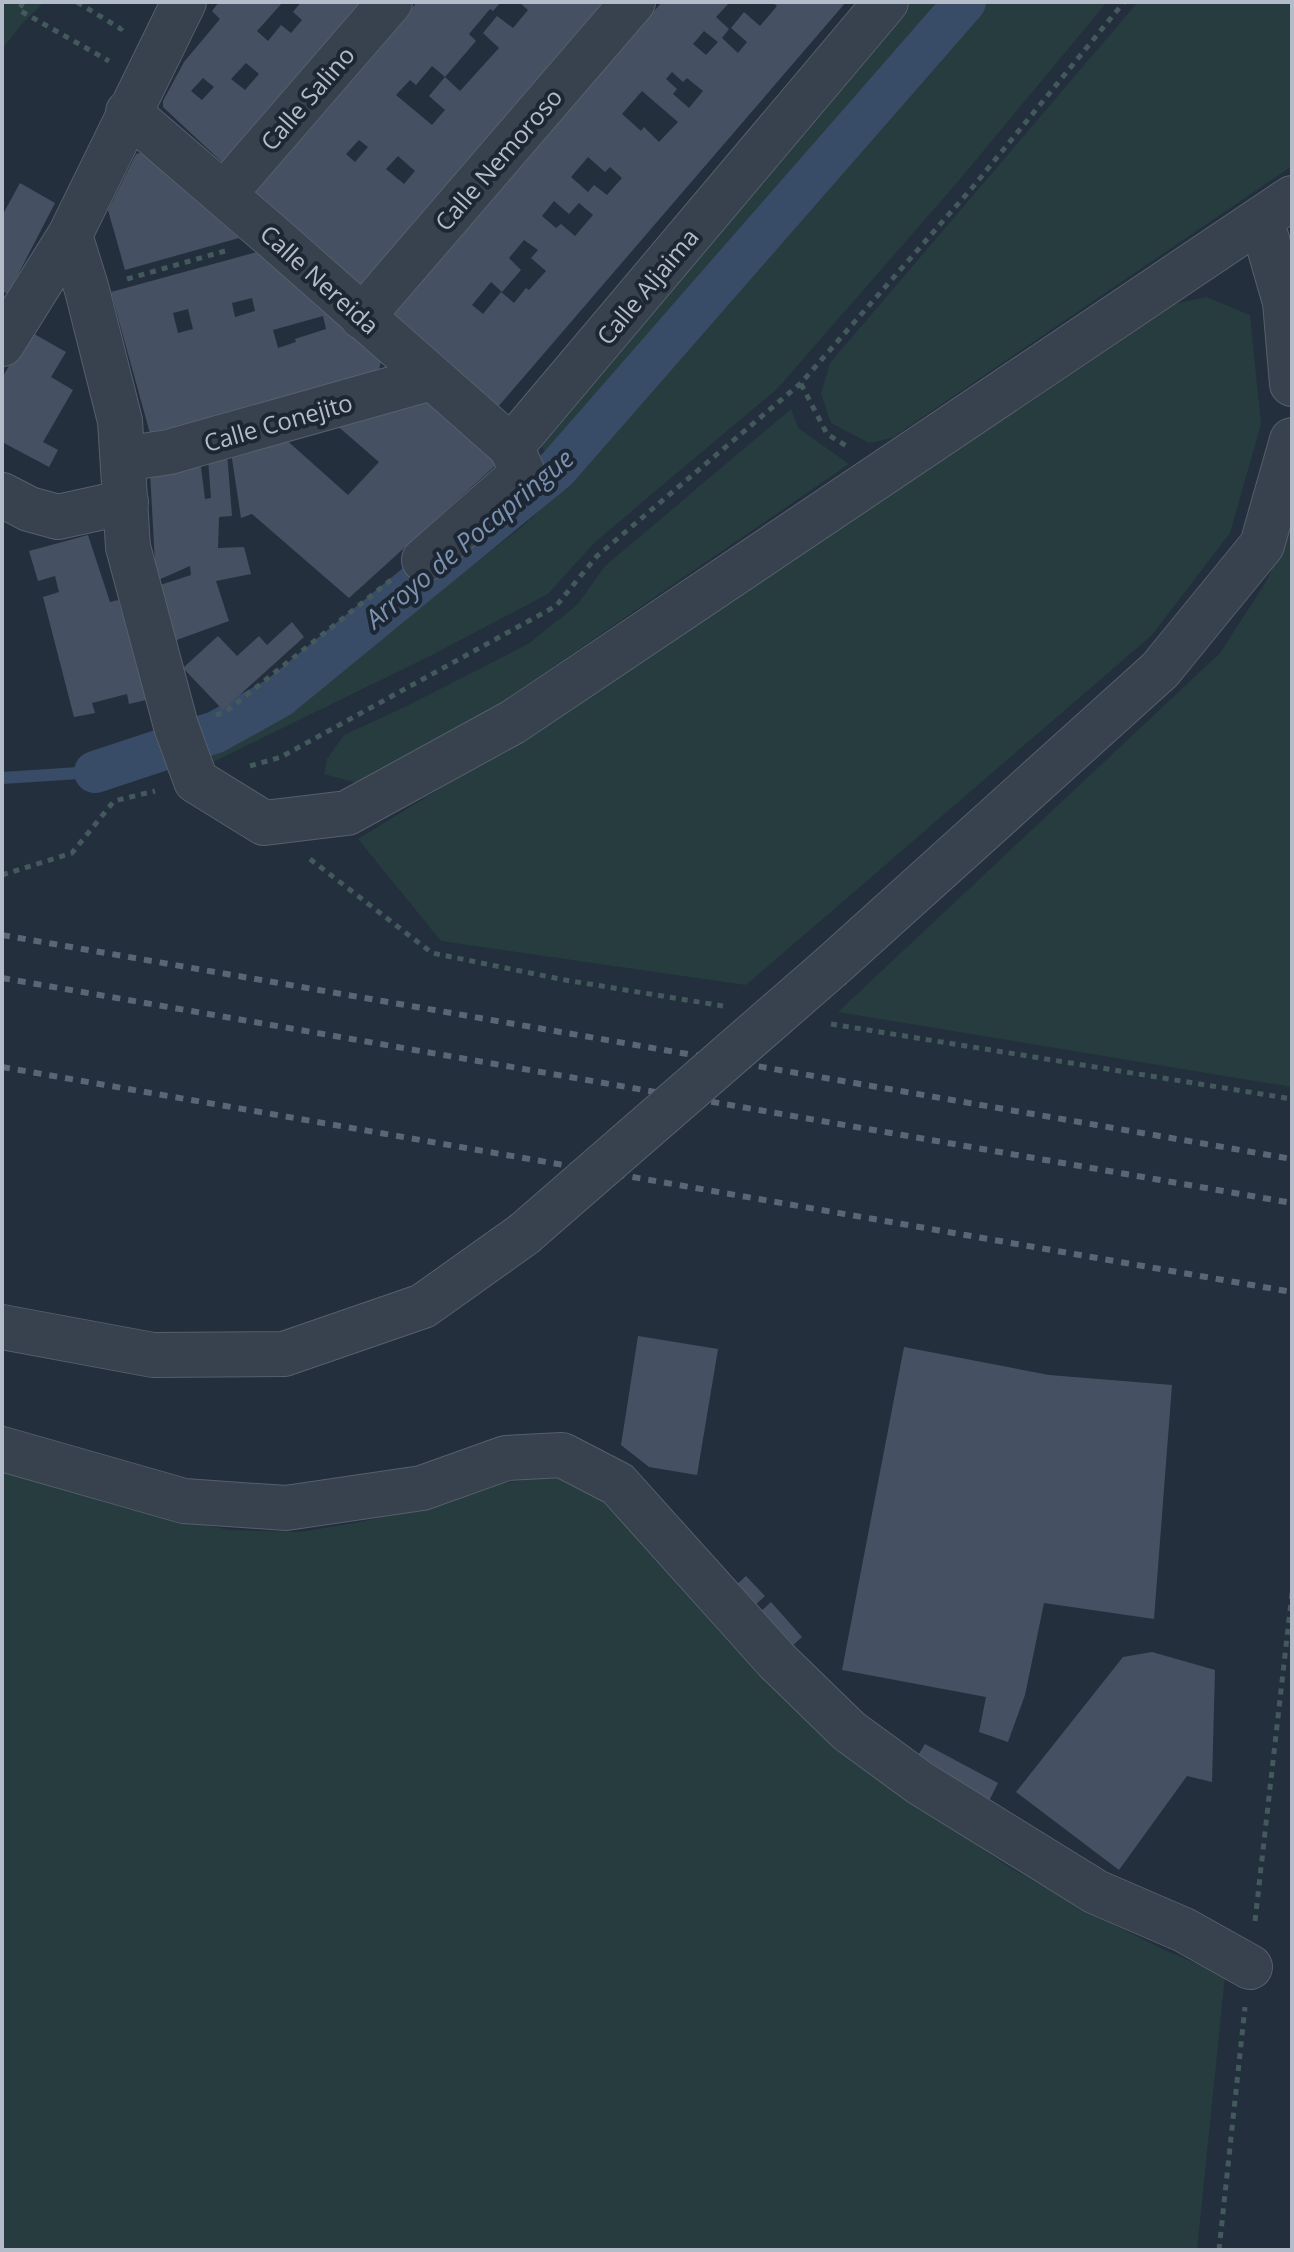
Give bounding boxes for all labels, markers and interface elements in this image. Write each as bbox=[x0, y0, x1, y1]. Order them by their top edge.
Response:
street label: Calle Salino bbox=[253, 39, 361, 157]
street label: Calle Nemoroso bbox=[427, 81, 569, 237]
street label: Calle Nereida bbox=[254, 217, 386, 341]
street label: Calle Aljaima bbox=[589, 221, 705, 351]
street label: Calle Conejito bbox=[200, 385, 356, 459]
water label: Arroyo de Pocapringue bbox=[356, 440, 581, 637]

